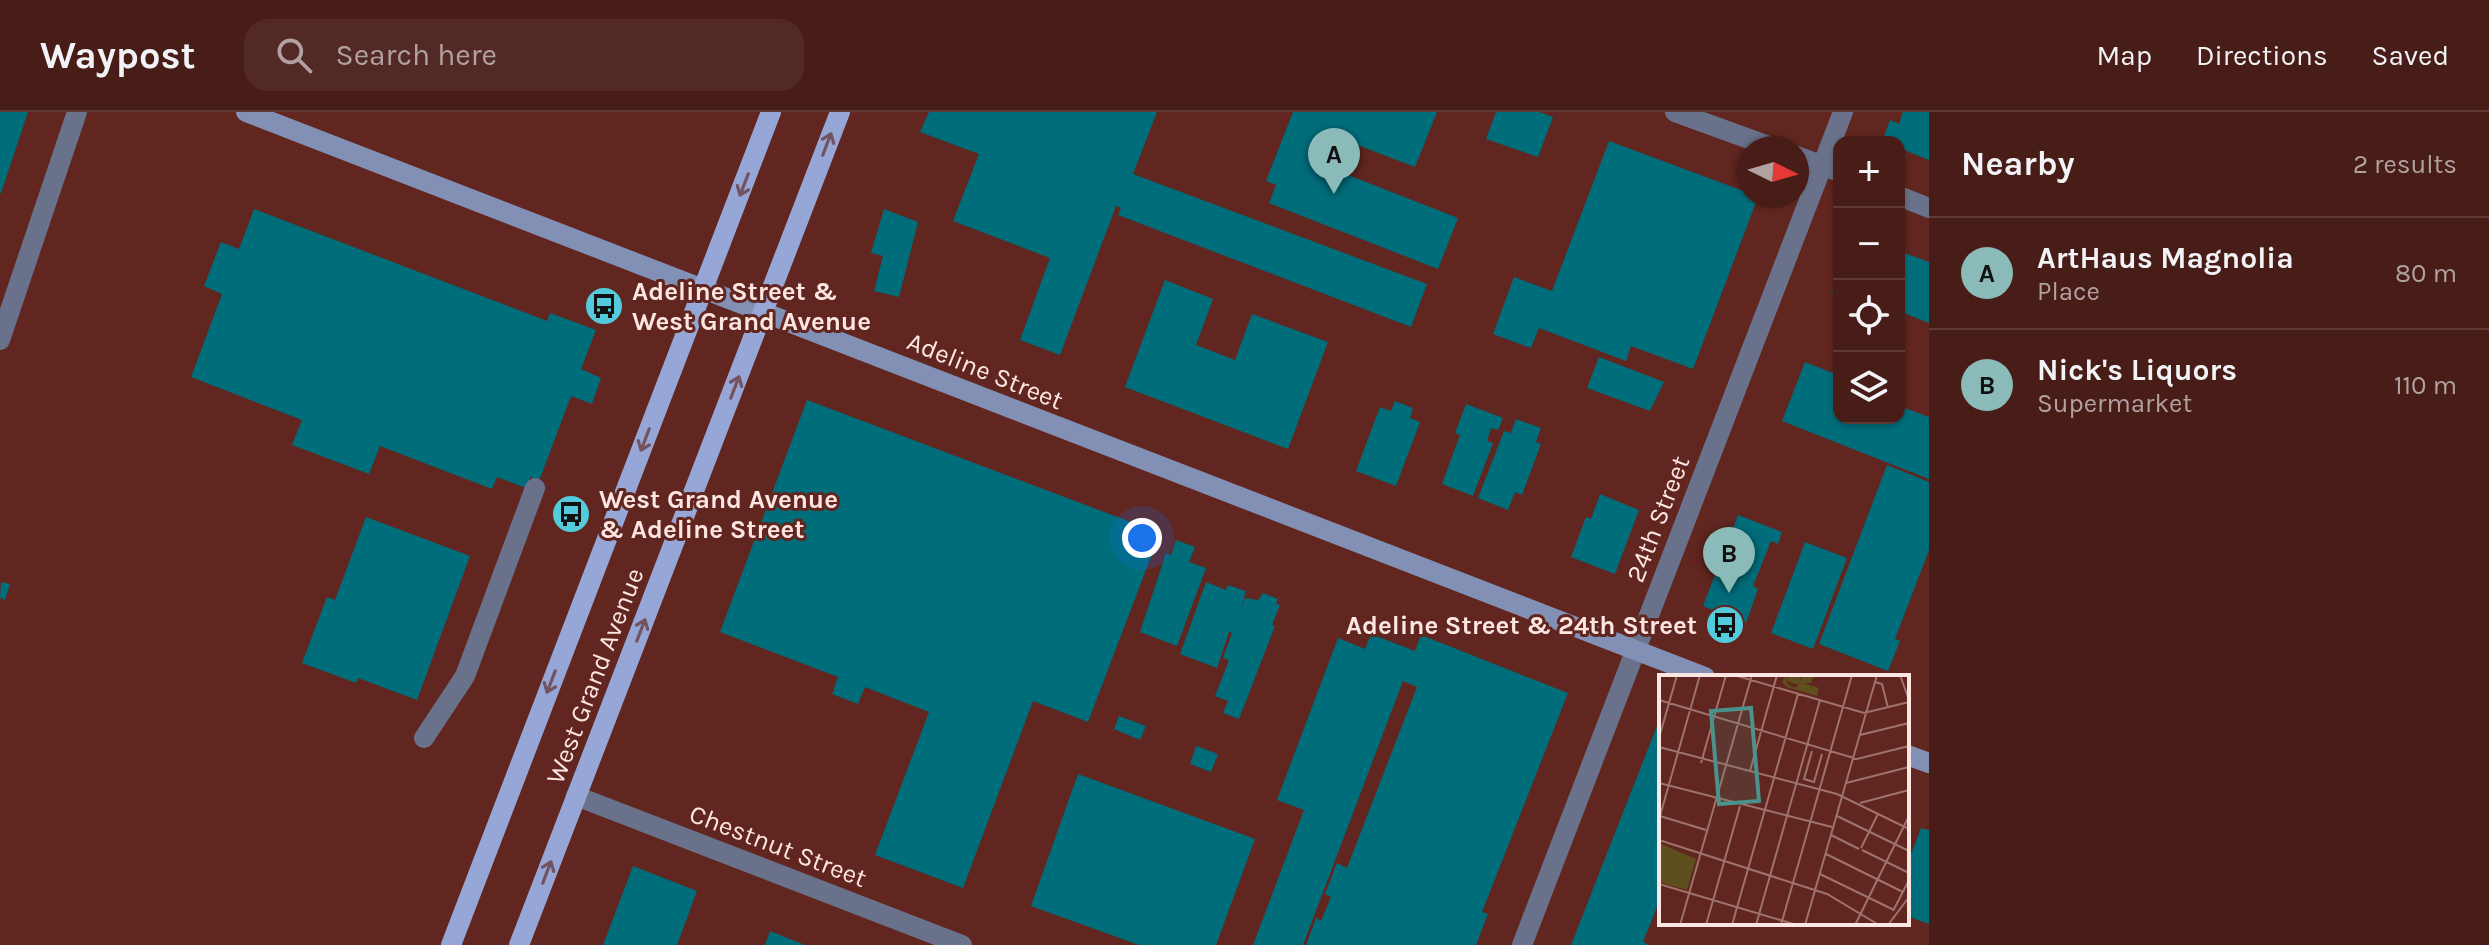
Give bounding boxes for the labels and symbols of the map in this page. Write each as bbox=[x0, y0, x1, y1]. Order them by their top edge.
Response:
pin: A bbox=[1308, 128, 1360, 194]
one-way arrow bbox=[821, 132, 835, 157]
north arrow bbox=[1737, 136, 1809, 208]
one-way arrow bbox=[735, 172, 750, 197]
place label: Adeline Street & West Grand Avenue bbox=[632, 276, 871, 337]
bus stop icon: Adeline Street & West Grand Avenue bbox=[583, 285, 625, 327]
street label: Adeline Street bbox=[903, 326, 1068, 416]
one-way arrow bbox=[729, 375, 743, 400]
one-way arrow bbox=[637, 427, 651, 452]
street label: 24th Street bbox=[1620, 451, 1696, 586]
place label: West Grand Avenue & Adeline Street bbox=[599, 484, 838, 545]
bus stop icon: West Grand Avenue & Adeline Street bbox=[550, 493, 592, 535]
your location bbox=[1122, 518, 1162, 558]
pin: B bbox=[1703, 527, 1755, 593]
street label: West Grand Avenue bbox=[540, 564, 650, 788]
bus stop icon: Adeline Street & 24th Street bbox=[1704, 604, 1746, 646]
place label: Adeline Street & 24th Street bbox=[1346, 610, 1697, 641]
one-way arrow bbox=[635, 618, 649, 643]
one-way arrow bbox=[543, 670, 557, 694]
inset map bbox=[1659, 675, 1909, 925]
street label: Chestnut Street bbox=[685, 798, 871, 894]
one-way arrow bbox=[541, 860, 555, 885]

